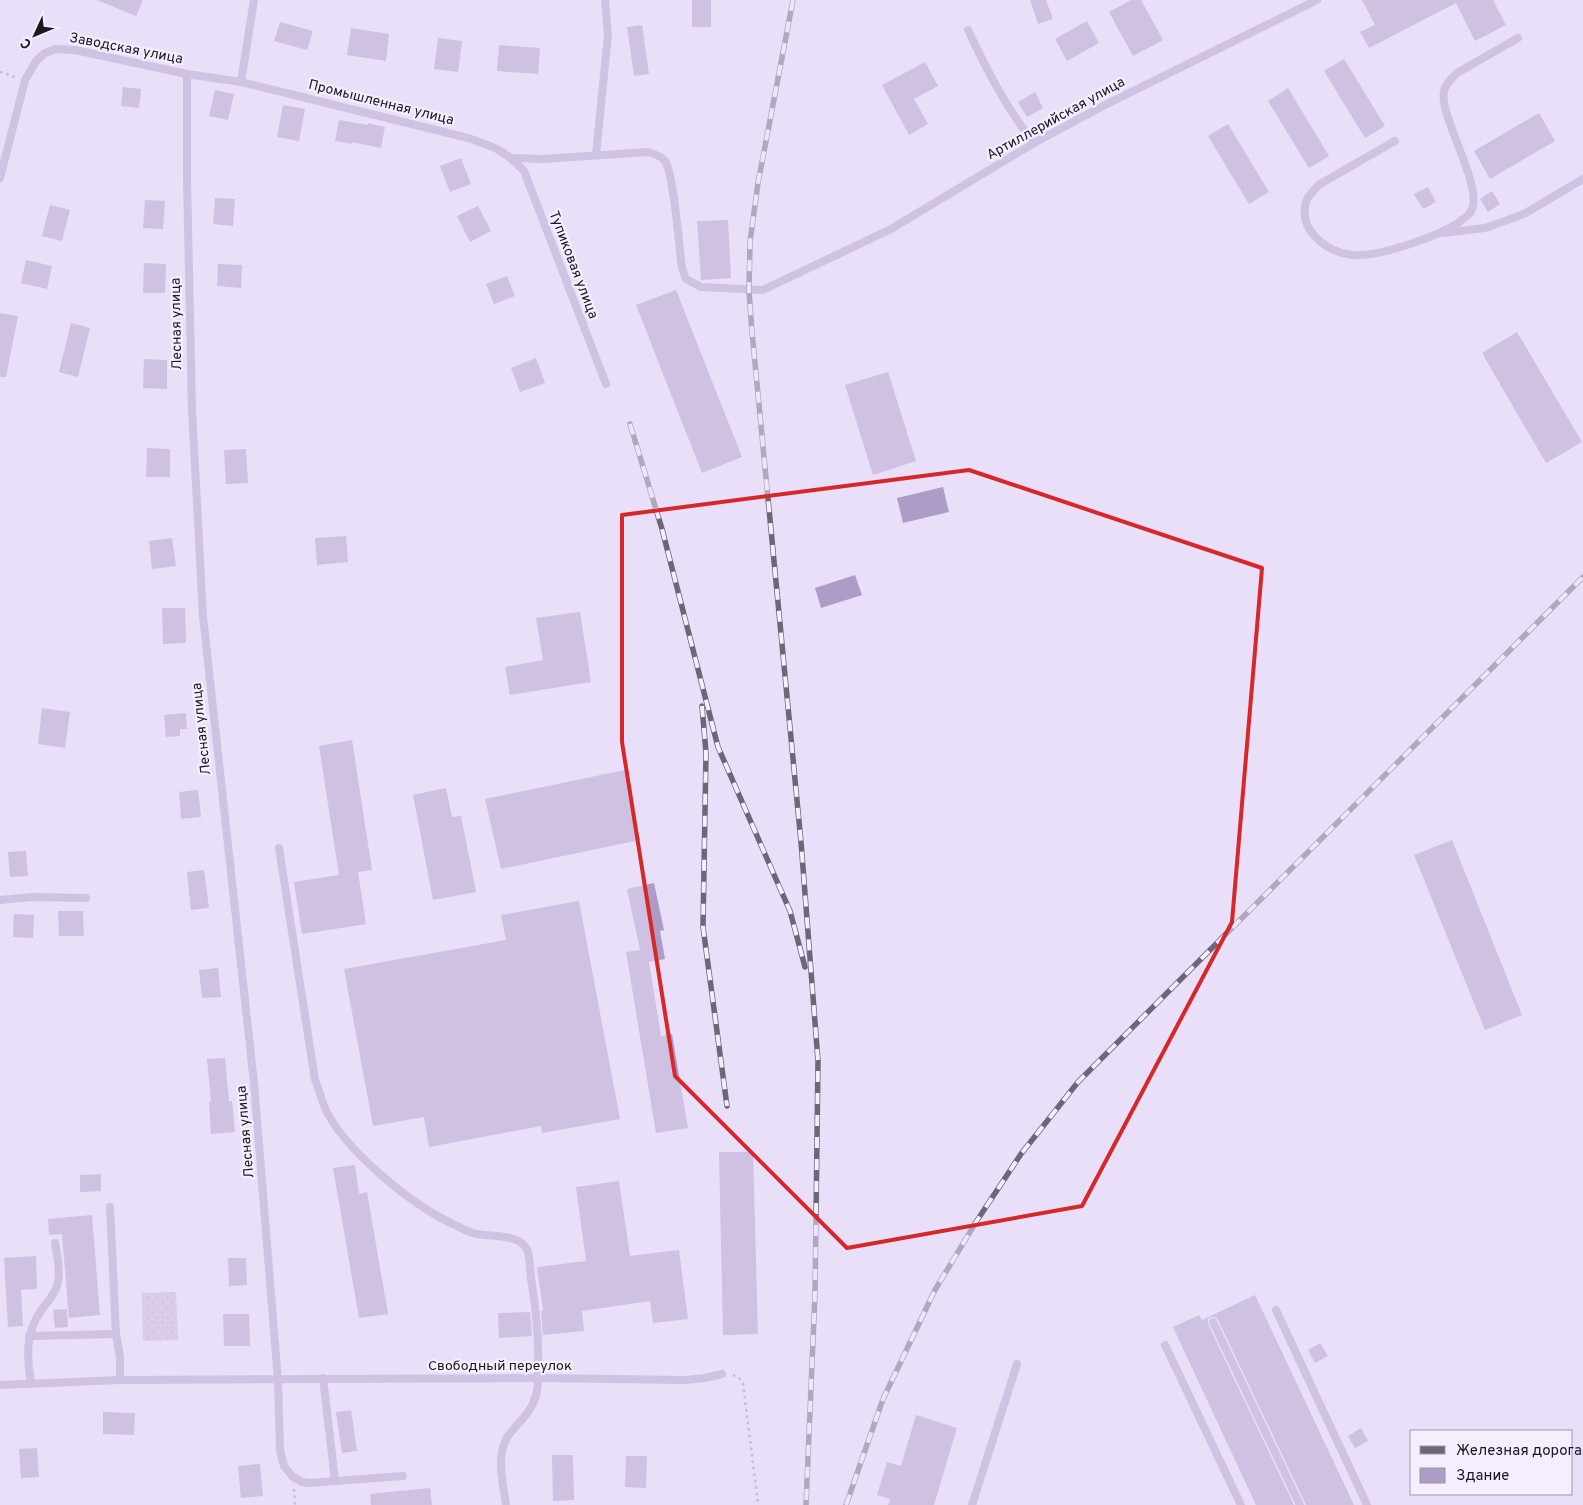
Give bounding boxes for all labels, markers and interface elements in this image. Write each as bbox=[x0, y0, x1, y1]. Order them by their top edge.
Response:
north arrow bbox=[10, 10, 60, 60]
street label: Заводская улица bbox=[68, 30, 184, 68]
text: С bbox=[17, 34, 36, 52]
street label: Артиллерийская улица bbox=[984, 74, 1128, 164]
street label: Промышленная улица bbox=[307, 77, 455, 129]
street label: Тупиковая улица bbox=[545, 209, 601, 321]
street label: Лесная улица bbox=[168, 277, 186, 371]
street label: Лесная улица bbox=[189, 682, 215, 776]
street label: Лесная улица bbox=[233, 1085, 259, 1179]
street label: Свободный переулок bbox=[428, 1358, 572, 1375]
legend bbox=[1410, 1430, 1573, 1495]
text: Железная дорога bbox=[1456, 1442, 1582, 1461]
text: Здание bbox=[1456, 1467, 1509, 1486]

